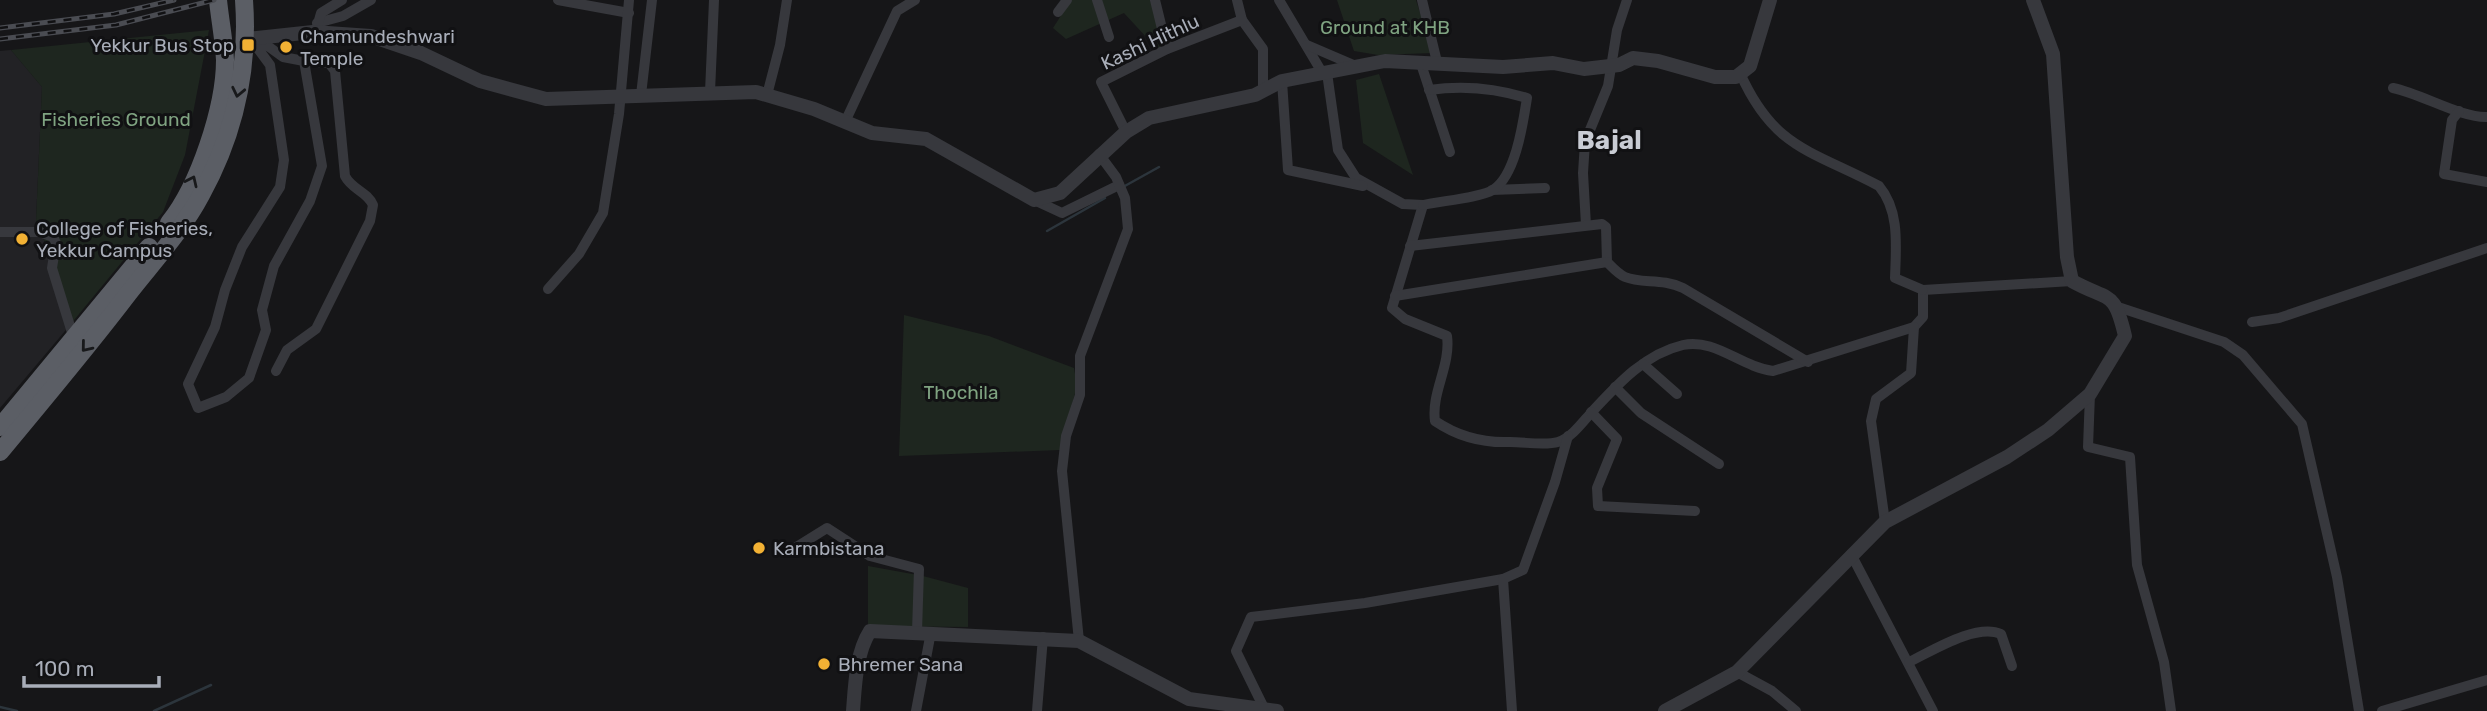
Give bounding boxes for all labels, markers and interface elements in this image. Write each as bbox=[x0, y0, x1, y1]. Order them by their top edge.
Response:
street label: Kashi Hithlu bbox=[1097, 9, 1203, 75]
park label: Ground at KHB bbox=[1320, 16, 1450, 39]
place label: Chamundeshwari Temple bbox=[300, 25, 455, 70]
place label: Yekkur Bus Stop bbox=[90, 34, 234, 57]
marker: Yekkur Bus Stop bbox=[240, 37, 256, 53]
marker: Chamundeshwari Temple bbox=[278, 39, 294, 55]
one-way arrow bbox=[232, 86, 247, 98]
park label: Fisheries Ground bbox=[41, 108, 191, 131]
district label: Bajal bbox=[1576, 125, 1642, 156]
one-way arrow bbox=[184, 176, 198, 188]
place label: College of Fisheries, Yekkur Campus bbox=[36, 217, 213, 262]
marker: College of Fisheries, Yekkur Campus bbox=[14, 231, 30, 247]
one-way arrow bbox=[82, 339, 94, 352]
park label: Thochila bbox=[924, 381, 998, 404]
place label: Karmbistana bbox=[773, 537, 884, 560]
marker: Karmbistana bbox=[751, 540, 767, 556]
scale bar bbox=[24, 644, 159, 688]
place label: Bhremer Sana bbox=[838, 653, 963, 676]
text: 100 m bbox=[35, 656, 94, 681]
marker: Bhremer Sana bbox=[816, 656, 832, 672]

